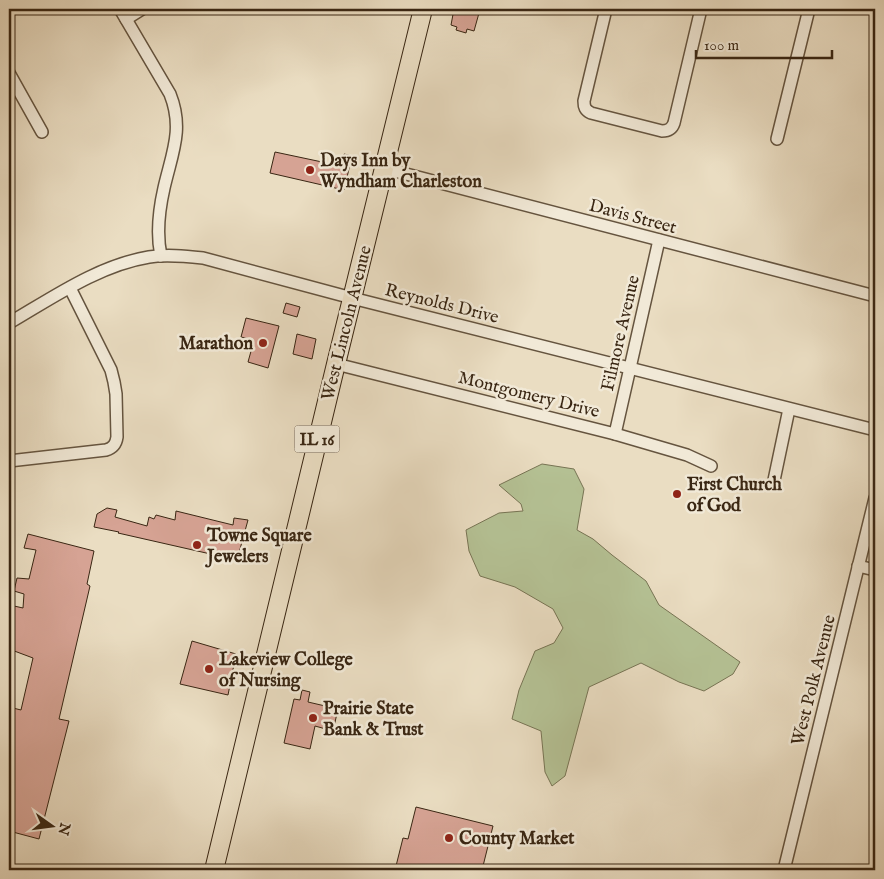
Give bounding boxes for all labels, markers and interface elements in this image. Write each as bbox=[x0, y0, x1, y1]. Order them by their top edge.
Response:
scale bar bbox=[696, 28, 833, 60]
text: 100 m bbox=[704, 36, 740, 55]
place label: Days Inn by Wyndham Charleston bbox=[319, 150, 482, 194]
marker: Days Inn by Wyndham Charleston bbox=[304, 164, 316, 176]
street label: Davis Street bbox=[586, 195, 679, 240]
street label: West Lincoln Avenue bbox=[317, 243, 378, 403]
street label: Filmore Avenue bbox=[597, 273, 646, 394]
street label: Reynolds Drive bbox=[382, 279, 501, 330]
place label: Marathon bbox=[179, 333, 253, 356]
marker: Marathon bbox=[257, 337, 269, 349]
street label: Montgomery Drive bbox=[456, 367, 602, 424]
road number: IL 16 bbox=[294, 426, 340, 452]
place label: First Church of God bbox=[687, 474, 782, 518]
marker: First Church of God bbox=[671, 488, 683, 500]
place label: Towne Square Jewelers bbox=[205, 525, 312, 569]
marker: Towne Square Jewelers bbox=[191, 539, 203, 551]
street label: West Polk Avenue bbox=[787, 613, 842, 748]
place label: Lakeview College of Nursing bbox=[219, 649, 353, 693]
marker: Lakeview College of Nursing bbox=[203, 663, 215, 675]
place label: Prairie State Bank & Trust bbox=[323, 698, 424, 742]
marker: Prairie State Bank & Trust bbox=[307, 712, 319, 724]
north arrow bbox=[28, 802, 78, 852]
text: N bbox=[53, 820, 74, 837]
place label: County Market bbox=[459, 828, 575, 851]
marker: County Market bbox=[443, 832, 455, 844]

